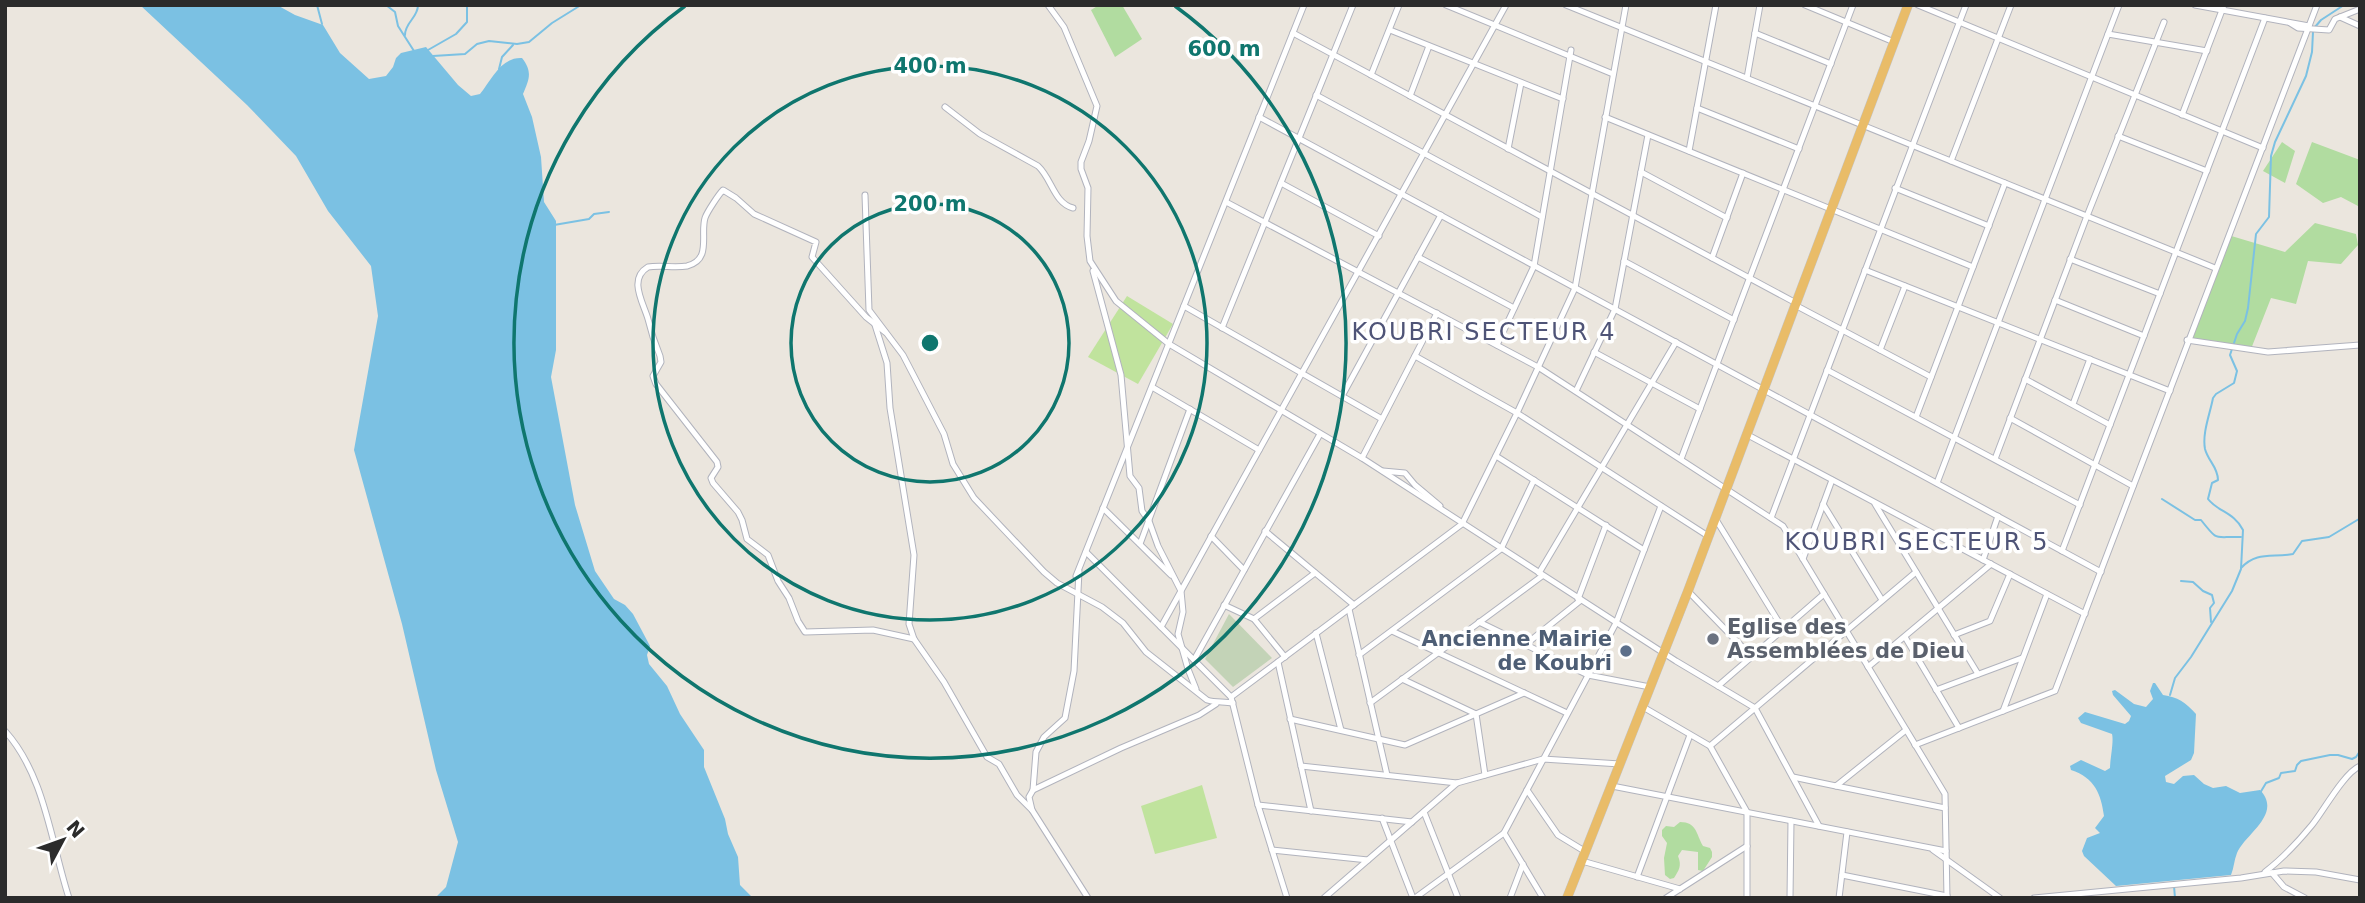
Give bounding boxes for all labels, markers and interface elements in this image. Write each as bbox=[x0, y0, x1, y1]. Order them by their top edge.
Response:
text: 600 m bbox=[1187, 37, 1261, 61]
text: 400 m bbox=[893, 54, 967, 78]
text: 200 m bbox=[893, 192, 967, 216]
district label: KOUBRI SECTEUR 4 bbox=[1352, 318, 1616, 346]
centre of rings bbox=[918, 331, 942, 355]
district label: KOUBRI SECTEUR 5 bbox=[1785, 528, 2049, 556]
place label: Eglise des Assemblées de Dieu bbox=[1727, 615, 1965, 663]
place label: Ancienne Mairie de Koubri bbox=[1421, 627, 1612, 675]
marker: Eglise des Assemblées de Dieu bbox=[1705, 631, 1721, 647]
marker: Ancienne Mairie de Koubri bbox=[1618, 643, 1634, 659]
north arrow bbox=[28, 805, 98, 875]
text: N bbox=[62, 816, 89, 842]

